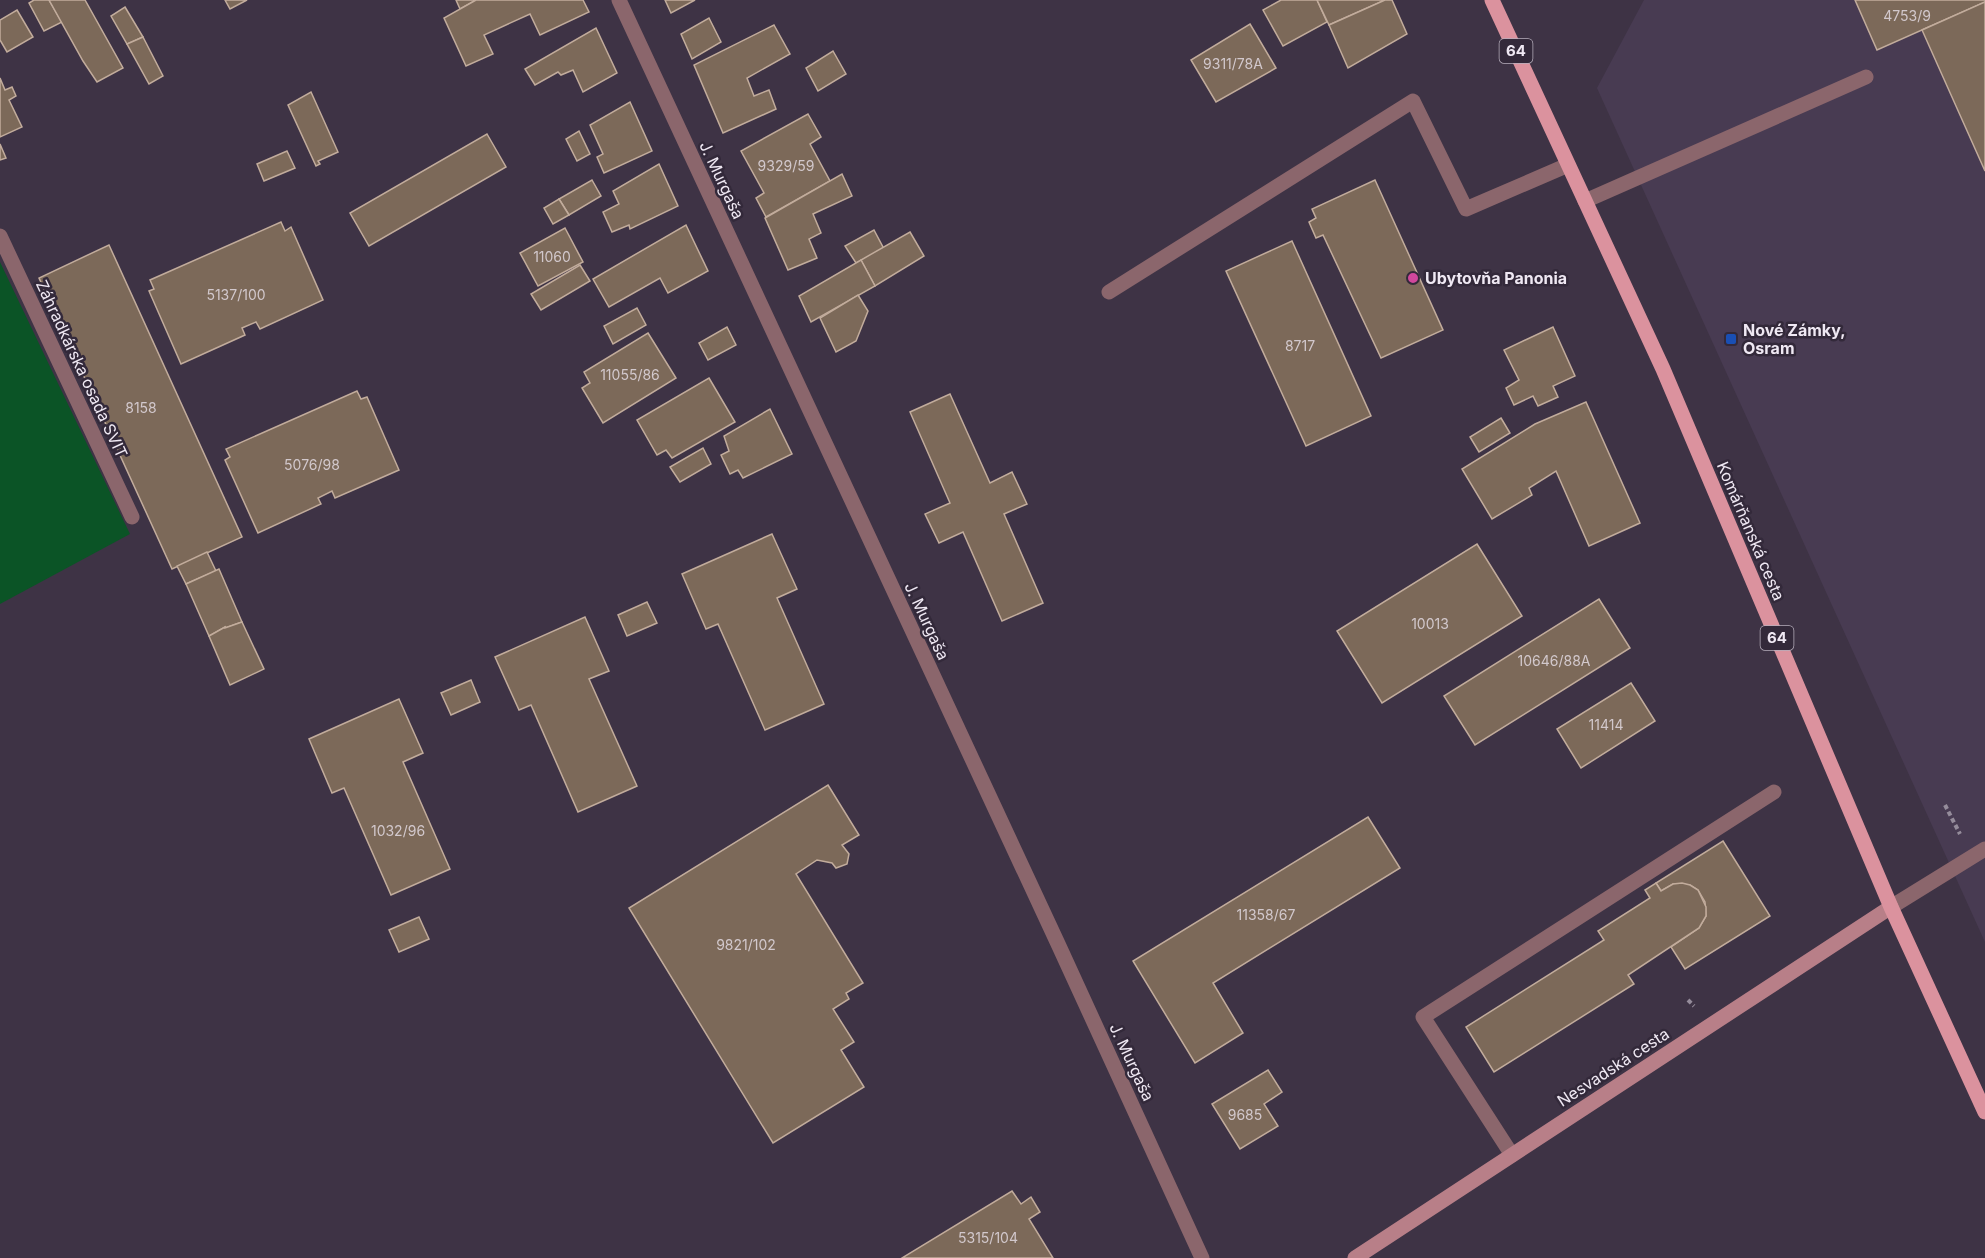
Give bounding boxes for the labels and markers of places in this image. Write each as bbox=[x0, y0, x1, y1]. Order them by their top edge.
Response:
place label: Ubytovňa Panonia bbox=[1425, 268, 1567, 288]
marker: Ubytovňa Panonia bbox=[1406, 271, 1420, 285]
place label: Nové Zámky, Osram bbox=[1743, 320, 1846, 358]
marker: Nové Zámky, Osram bbox=[1724, 332, 1738, 346]

